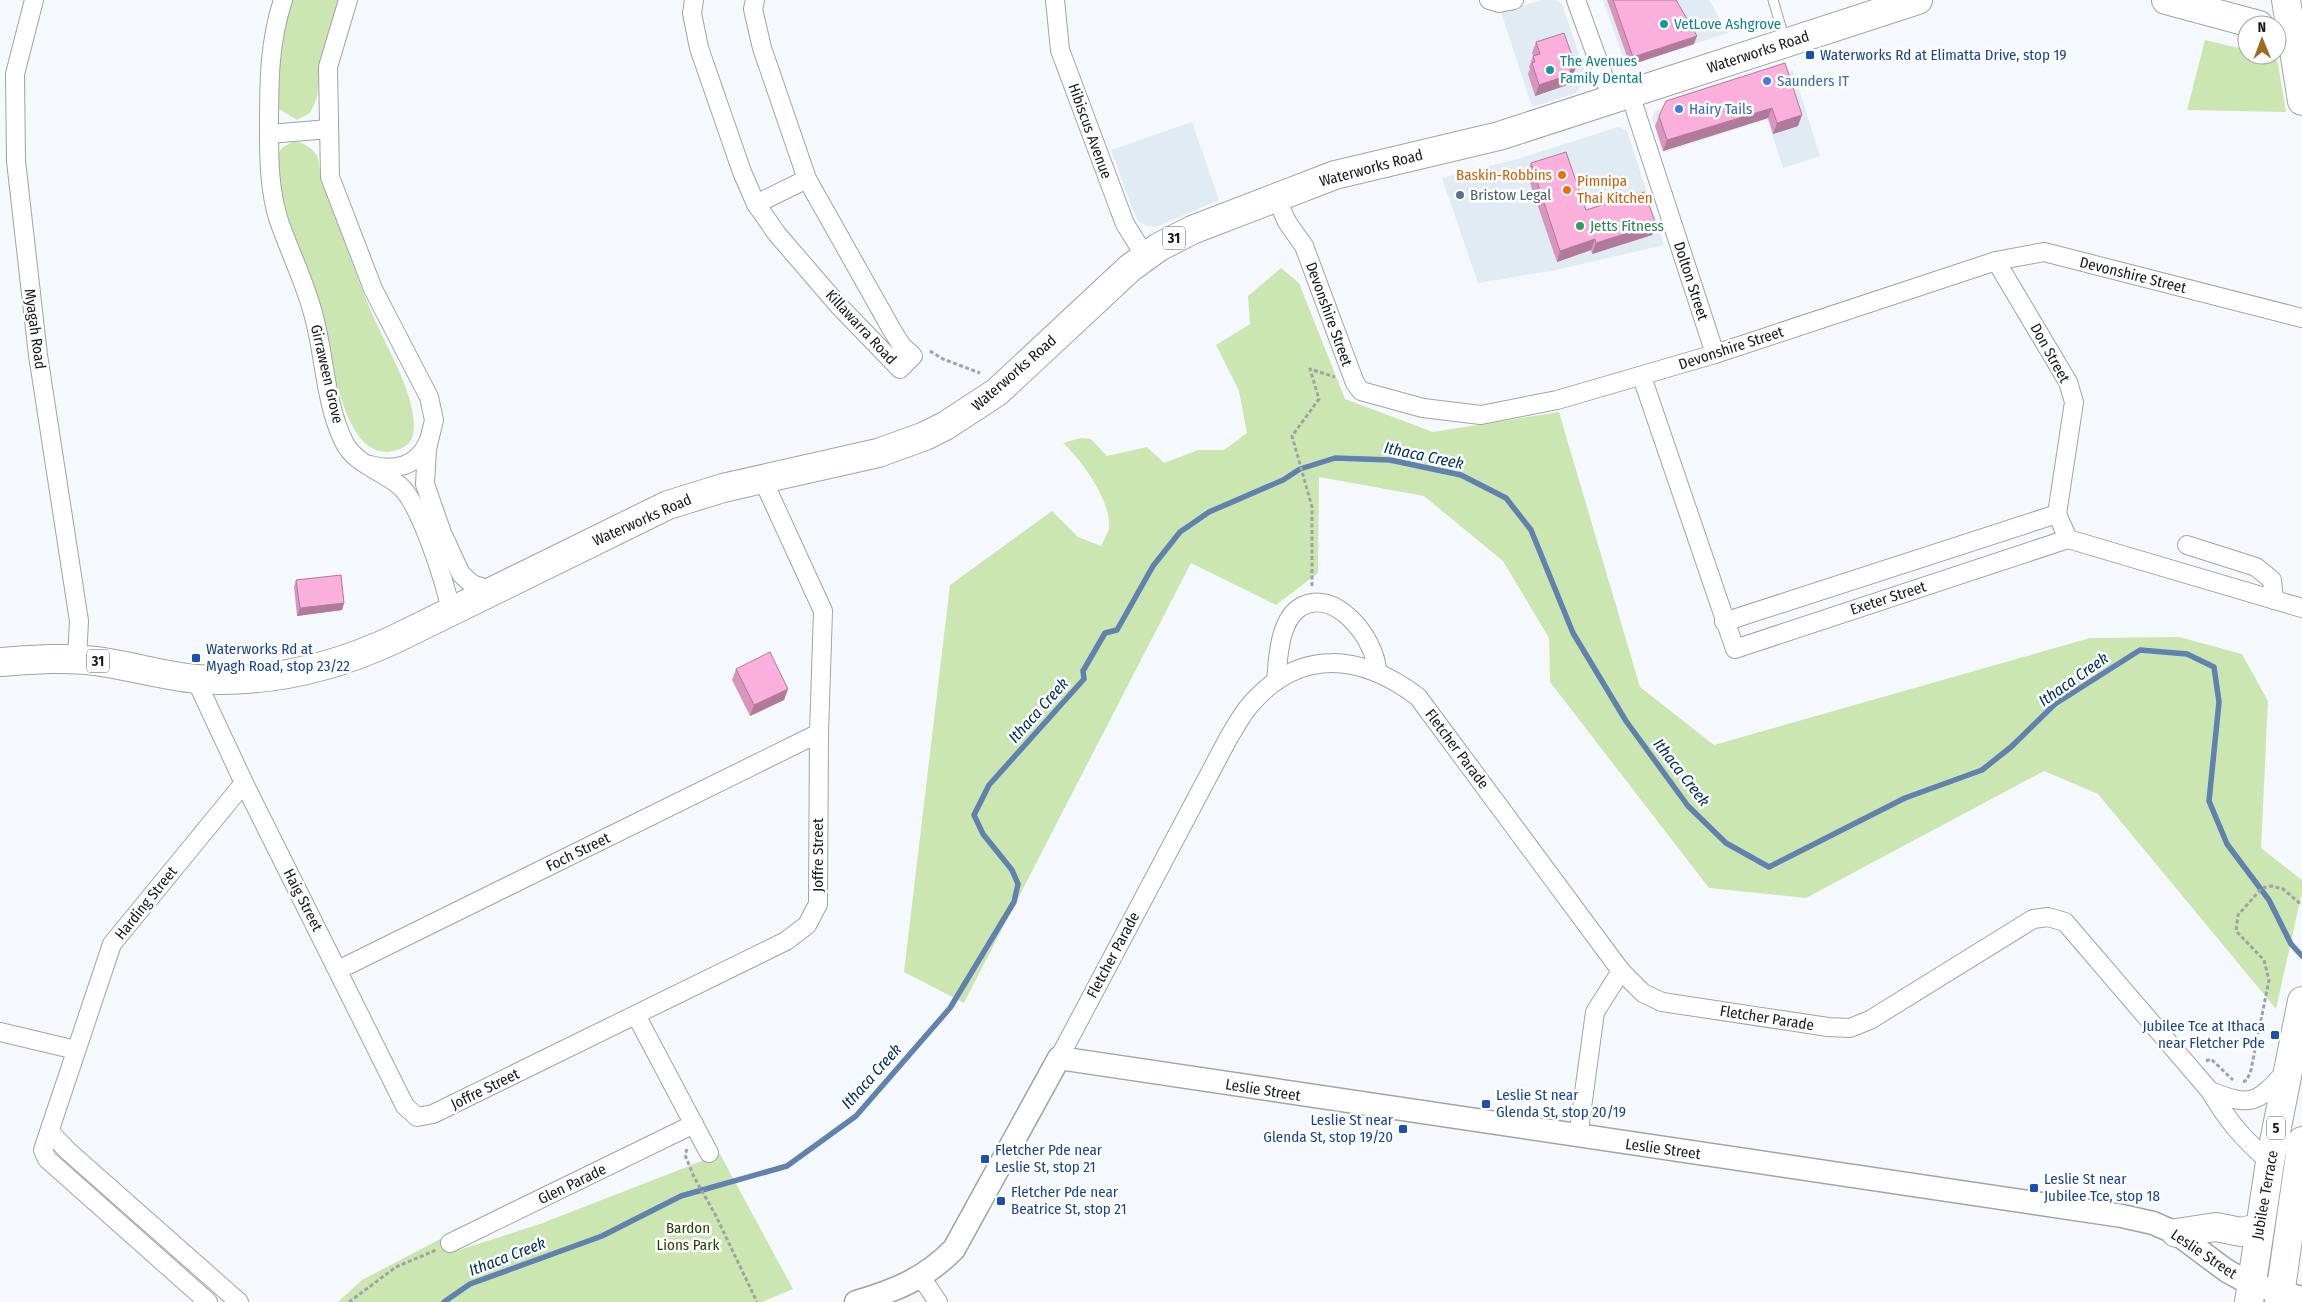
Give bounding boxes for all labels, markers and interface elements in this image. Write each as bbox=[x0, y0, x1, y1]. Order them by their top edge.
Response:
place label: VetLove Ashgrove bbox=[1674, 15, 1781, 33]
north arrow bbox=[2237, 15, 2287, 65]
marker: VetLove Ashgrove bbox=[1658, 18, 1670, 30]
text: N bbox=[2257, 19, 2266, 36]
street label: Waterworks Road bbox=[1705, 27, 1811, 77]
place label: Waterworks Rd at Elimatta Drive, stop 19 bbox=[1820, 46, 2067, 64]
marker: Waterworks Rd at Elimatta Drive, stop 19 bbox=[1804, 49, 1816, 61]
place label: The Avenues Family Dental bbox=[1560, 52, 1642, 87]
marker: The Avenues Family Dental bbox=[1544, 64, 1556, 76]
place label: Saunders IT bbox=[1777, 72, 1849, 90]
marker: Saunders IT bbox=[1761, 75, 1773, 87]
street label: Hibiscus Avenue bbox=[1064, 81, 1116, 181]
place label: Hairy Tails bbox=[1689, 100, 1752, 118]
marker: Hairy Tails bbox=[1673, 103, 1685, 115]
street label: Waterworks Road bbox=[1317, 146, 1425, 190]
place label: Baskin-Robbins bbox=[1456, 166, 1552, 184]
marker: Baskin-Robbins bbox=[1556, 169, 1568, 181]
place label: Pimnipa Thai Kitchen bbox=[1577, 172, 1653, 207]
marker: Pimnipa Thai Kitchen bbox=[1561, 184, 1573, 196]
place label: Bristow Legal bbox=[1470, 186, 1551, 204]
marker: Bristow Legal bbox=[1454, 189, 1466, 201]
place label: Jetts Fitness bbox=[1590, 217, 1664, 235]
marker: Jetts Fitness bbox=[1574, 220, 1586, 232]
road number: 31 bbox=[1163, 227, 1185, 250]
street label: Dolton Street bbox=[1670, 239, 1712, 323]
street label: Devonshire Street bbox=[2078, 253, 2188, 297]
street label: Devonshire Street bbox=[1302, 260, 1356, 368]
street label: Killawarra Road bbox=[822, 286, 900, 368]
street label: Myagah Road bbox=[20, 288, 50, 370]
street label: Don Street bbox=[2026, 320, 2074, 386]
street label: Girraween Grove bbox=[307, 323, 347, 425]
street label: Devonshire Street bbox=[1676, 323, 1786, 373]
street label: Waterworks Road bbox=[968, 331, 1060, 415]
water label: Ithaca Creek bbox=[1383, 438, 1465, 473]
street label: Waterworks Road bbox=[590, 490, 694, 550]
street label: Exeter Street bbox=[1848, 577, 1928, 619]
place label: Waterworks Rd at Myagh Road, stop 23/22 bbox=[206, 640, 350, 675]
water label: Ithaca Creek bbox=[2035, 648, 2112, 710]
road number: 31 bbox=[87, 649, 109, 672]
marker: Waterworks Rd at Myagh Road, stop 23/22 bbox=[190, 652, 202, 664]
water label: Ithaca Creek bbox=[1004, 674, 1072, 747]
street label: Fletcher Parade bbox=[1421, 706, 1493, 792]
water label: Ithaca Creek bbox=[1649, 735, 1714, 810]
street label: Joffre Street bbox=[809, 818, 827, 892]
street label: Foch Street bbox=[543, 829, 613, 875]
street label: Harding Street bbox=[111, 863, 181, 943]
street label: Haig Street bbox=[280, 866, 326, 934]
street label: Fletcher Parade bbox=[1083, 909, 1143, 1001]
street label: Fletcher Parade bbox=[1719, 1002, 1815, 1034]
place label: Jubilee Tce at Ithaca near Fletcher Pde bbox=[2142, 1017, 2265, 1052]
marker: Jubilee Tce at Ithaca near Fletcher Pde bbox=[2269, 1029, 2281, 1041]
water label: Ithaca Creek bbox=[837, 1040, 905, 1113]
street label: Joffre Street bbox=[448, 1065, 522, 1113]
street label: Leslie Street bbox=[1224, 1075, 1302, 1105]
place label: Leslie St near Glenda St, stop 20/19 bbox=[1496, 1086, 1626, 1121]
marker: Leslie St near Glenda St, stop 20/19 bbox=[1480, 1098, 1492, 1110]
place label: Leslie St near Glenda St, stop 19/20 bbox=[1263, 1111, 1394, 1146]
road number: 5 bbox=[2267, 1116, 2285, 1140]
marker: Leslie St near Glenda St, stop 19/20 bbox=[1397, 1123, 1409, 1135]
street label: Leslie Street bbox=[1624, 1135, 1702, 1163]
place label: Fletcher Pde near Leslie St, stop 21 bbox=[995, 1141, 1103, 1176]
street label: Jubilee Terrace bbox=[2248, 1149, 2282, 1241]
marker: Fletcher Pde near Leslie St, stop 21 bbox=[979, 1153, 991, 1165]
street label: Glen Parade bbox=[535, 1160, 609, 1208]
place label: Leslie St near Jubilee Tce, stop 18 bbox=[2044, 1170, 2160, 1205]
marker: Leslie St near Jubilee Tce, stop 18 bbox=[2028, 1182, 2040, 1194]
place label: Fletcher Pde near Beatrice St, stop 21 bbox=[1011, 1183, 1127, 1218]
marker: Fletcher Pde near Beatrice St, stop 21 bbox=[995, 1195, 1007, 1207]
park label: Bardon Lions Park bbox=[657, 1219, 719, 1254]
street label: Leslie Street bbox=[2168, 1225, 2240, 1283]
water label: Ithaca Creek bbox=[466, 1233, 548, 1280]

